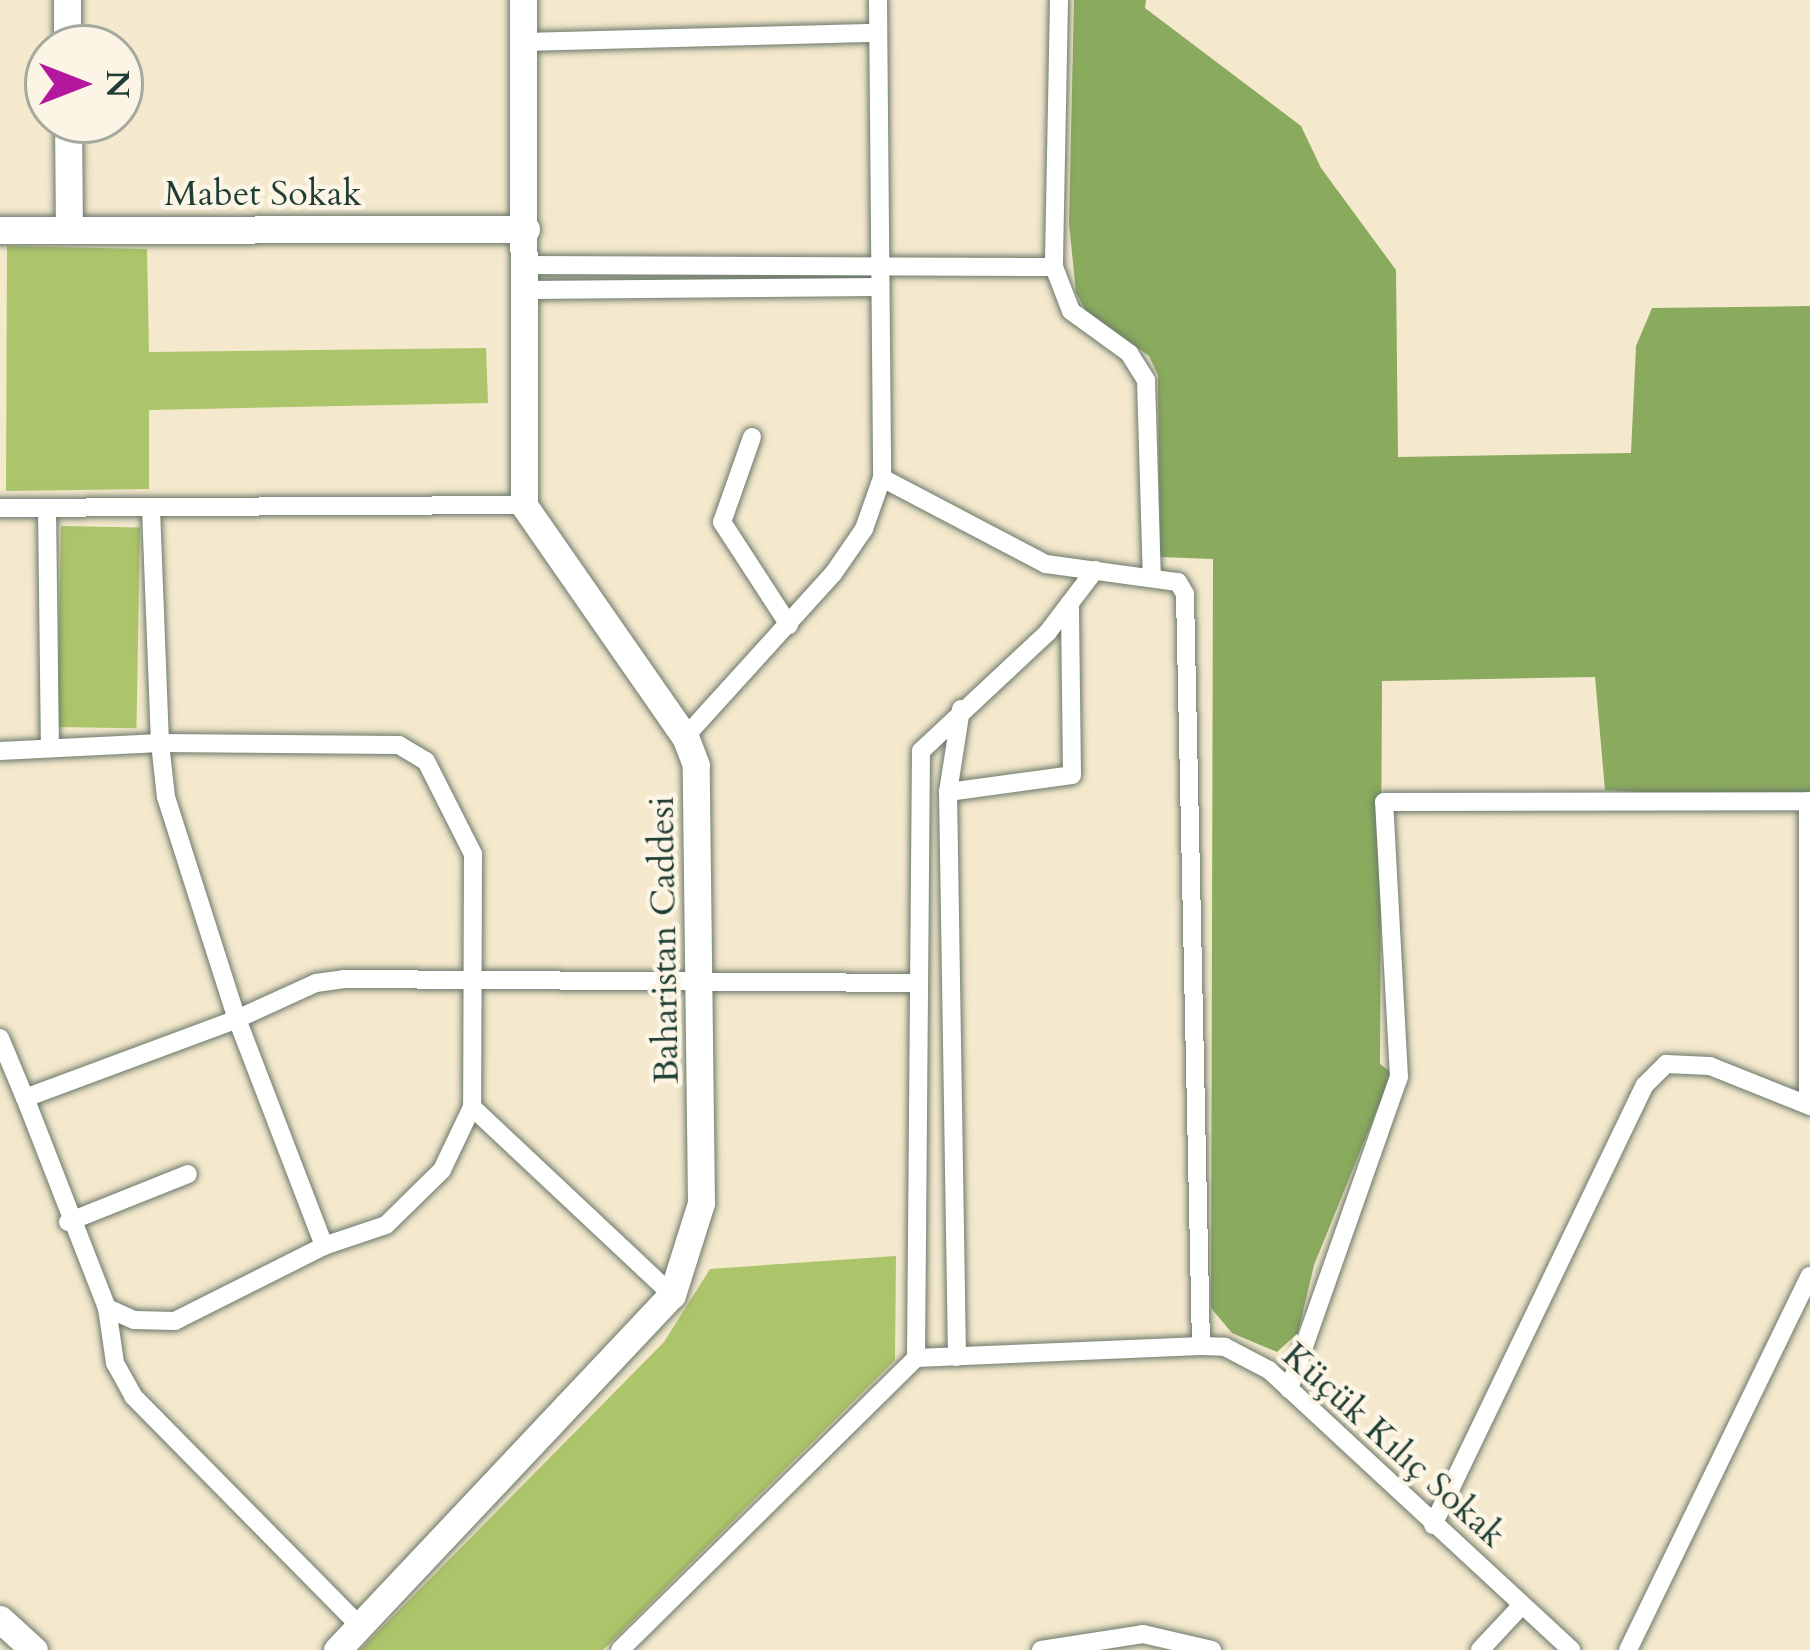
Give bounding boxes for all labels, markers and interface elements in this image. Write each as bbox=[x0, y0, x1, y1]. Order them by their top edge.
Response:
north arrow bbox=[24, 24, 144, 144]
text: N bbox=[95, 70, 140, 98]
street label: Mabet Sokak bbox=[164, 172, 362, 216]
street label: Baharistan Caddesi bbox=[640, 796, 688, 1084]
street label: Küçük Kılıç Sokak bbox=[1273, 1333, 1515, 1557]

